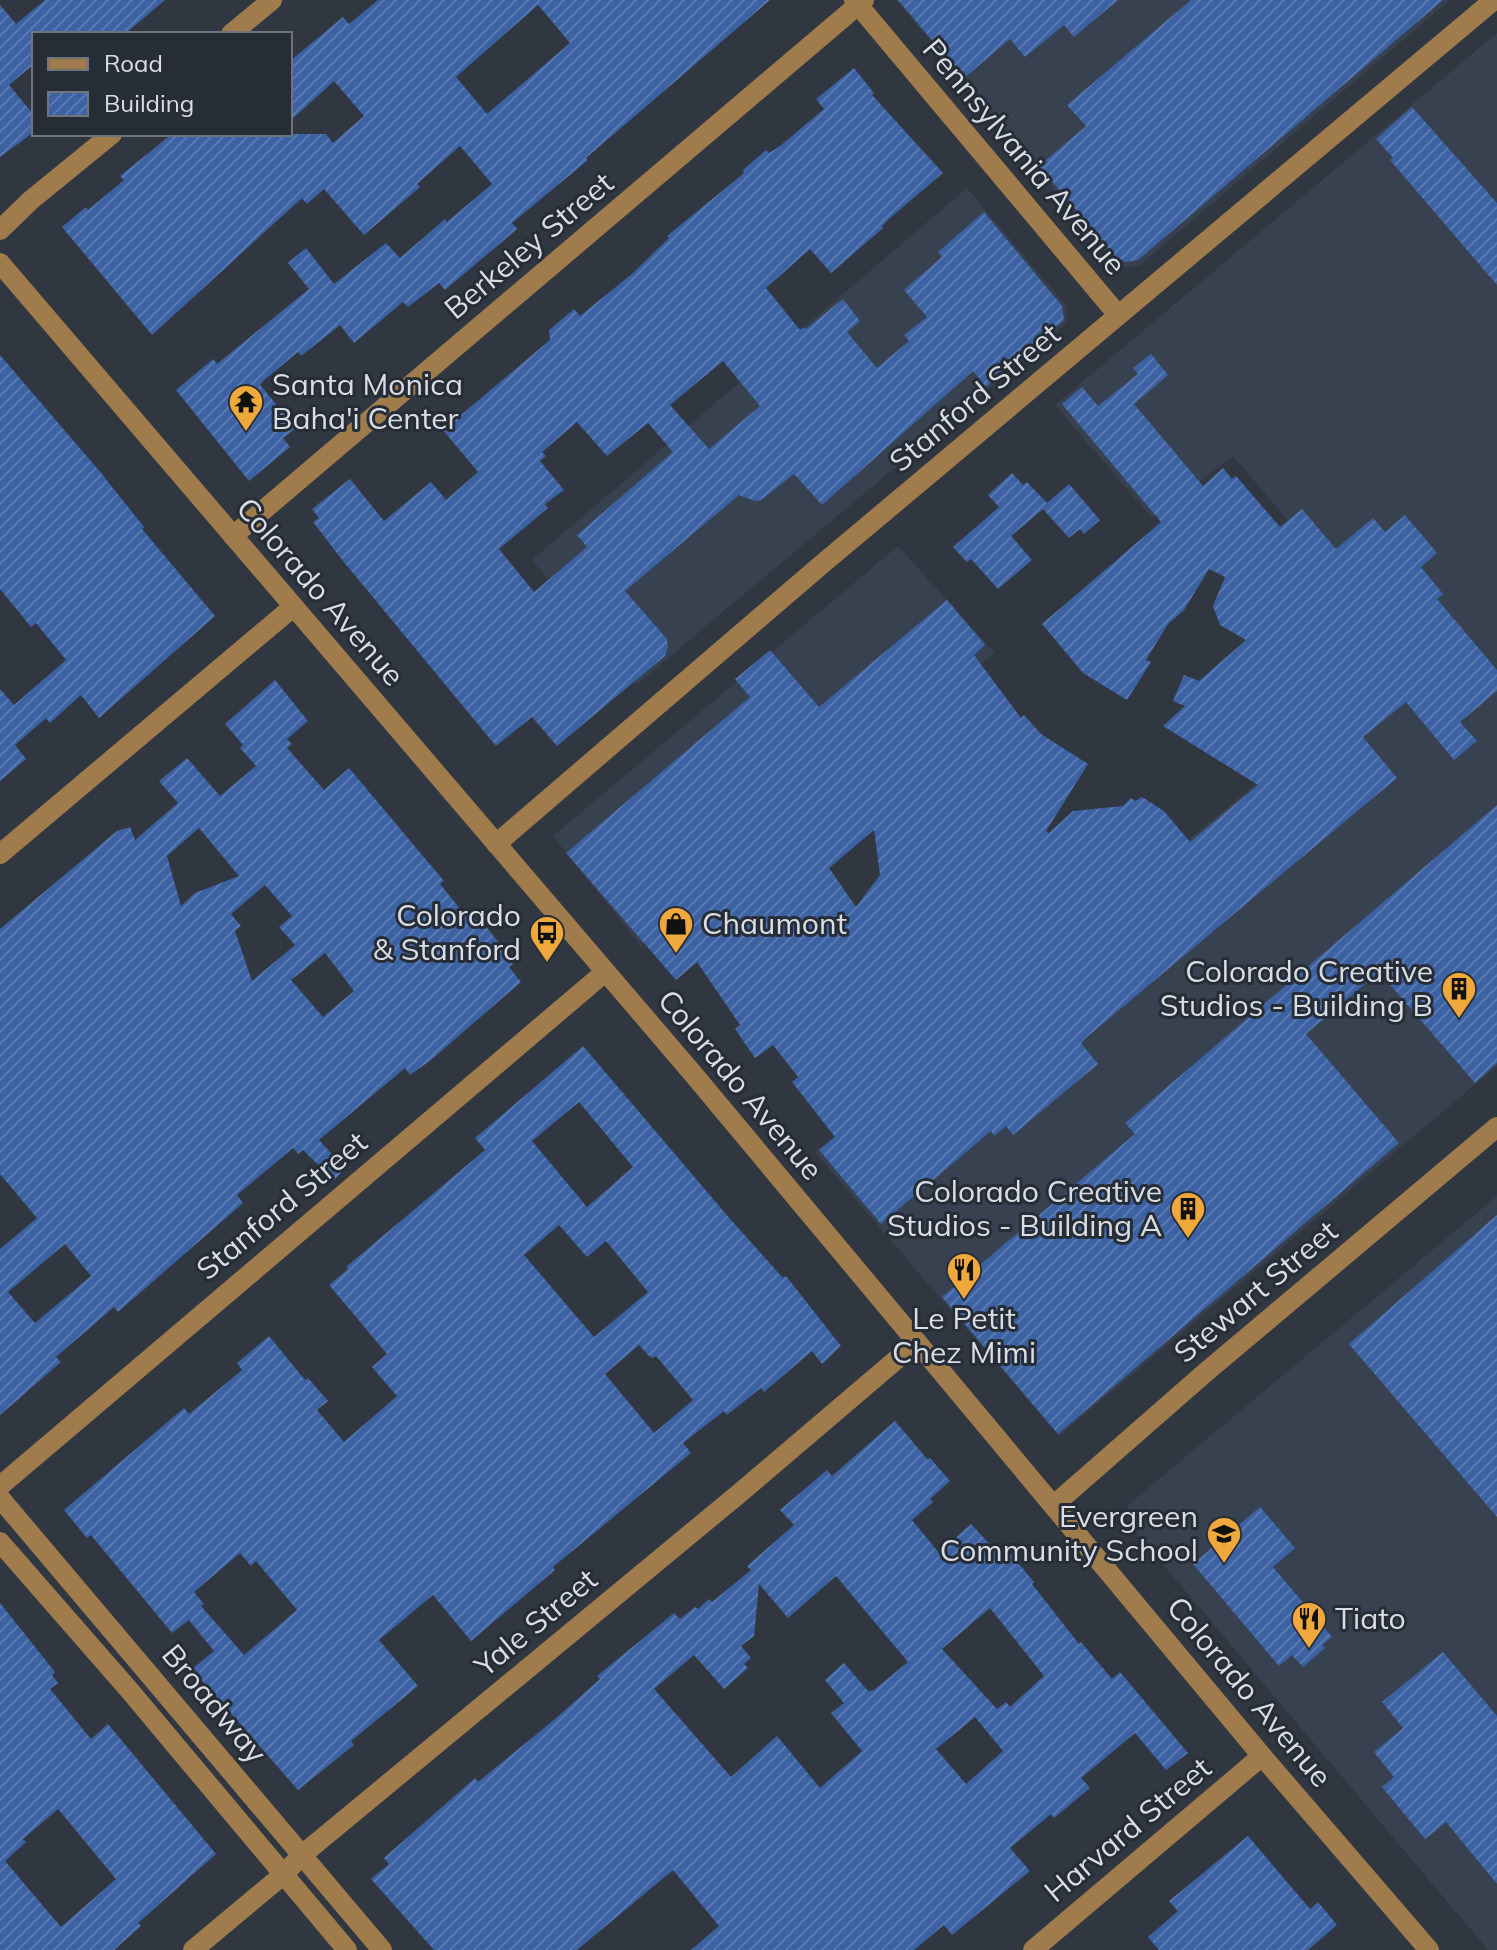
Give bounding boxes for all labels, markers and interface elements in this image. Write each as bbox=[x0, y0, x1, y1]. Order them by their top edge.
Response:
street label: Pennsylvania Avenue bbox=[915, 31, 1135, 282]
legend bbox=[32, 32, 292, 136]
text: Road bbox=[104, 48, 163, 78]
text: Building bbox=[104, 88, 194, 118]
street label: Berkeley Street bbox=[436, 164, 621, 327]
street label: Stanford Street bbox=[881, 315, 1067, 480]
place label: Santa Monica Baha'i Center bbox=[272, 365, 463, 437]
temple icon: Santa Monica Baha'i Center bbox=[227, 383, 265, 433]
street label: Colorado Avenue bbox=[229, 489, 413, 693]
place label: Colorado & Stanford bbox=[373, 896, 521, 968]
place label: Chaumont bbox=[702, 904, 847, 942]
shop icon: Chaumont bbox=[657, 905, 695, 955]
bus stop icon: Colorado & Stanford bbox=[528, 914, 566, 964]
place label: Colorado Creative Studios - Building B bbox=[1160, 952, 1433, 1024]
building icon: Colorado Creative Studios - Building B bbox=[1440, 970, 1478, 1020]
street label: Colorado Avenue bbox=[650, 981, 832, 1187]
street label: Stanford Street bbox=[188, 1123, 374, 1288]
place label: Colorado Creative Studios - Building A bbox=[887, 1172, 1162, 1244]
building icon: Colorado Creative Studios - Building A bbox=[1169, 1190, 1207, 1240]
street label: Stewart Street bbox=[1166, 1212, 1345, 1371]
restaurant icon: Le Petit Chez Mimi bbox=[945, 1251, 983, 1301]
place label: Le Petit Chez Mimi bbox=[892, 1299, 1036, 1371]
place label: Evergreen Community School bbox=[940, 1497, 1198, 1569]
school or university icon: Evergreen Community School bbox=[1205, 1515, 1243, 1565]
street label: Yale Street bbox=[466, 1560, 604, 1685]
street label: Colorado Avenue bbox=[1159, 1588, 1341, 1794]
place label: Tiato bbox=[1335, 1599, 1406, 1637]
restaurant icon: Tiato bbox=[1290, 1600, 1328, 1650]
street label: Broadway bbox=[154, 1636, 276, 1771]
street label: Harvard Street bbox=[1036, 1749, 1218, 1910]

